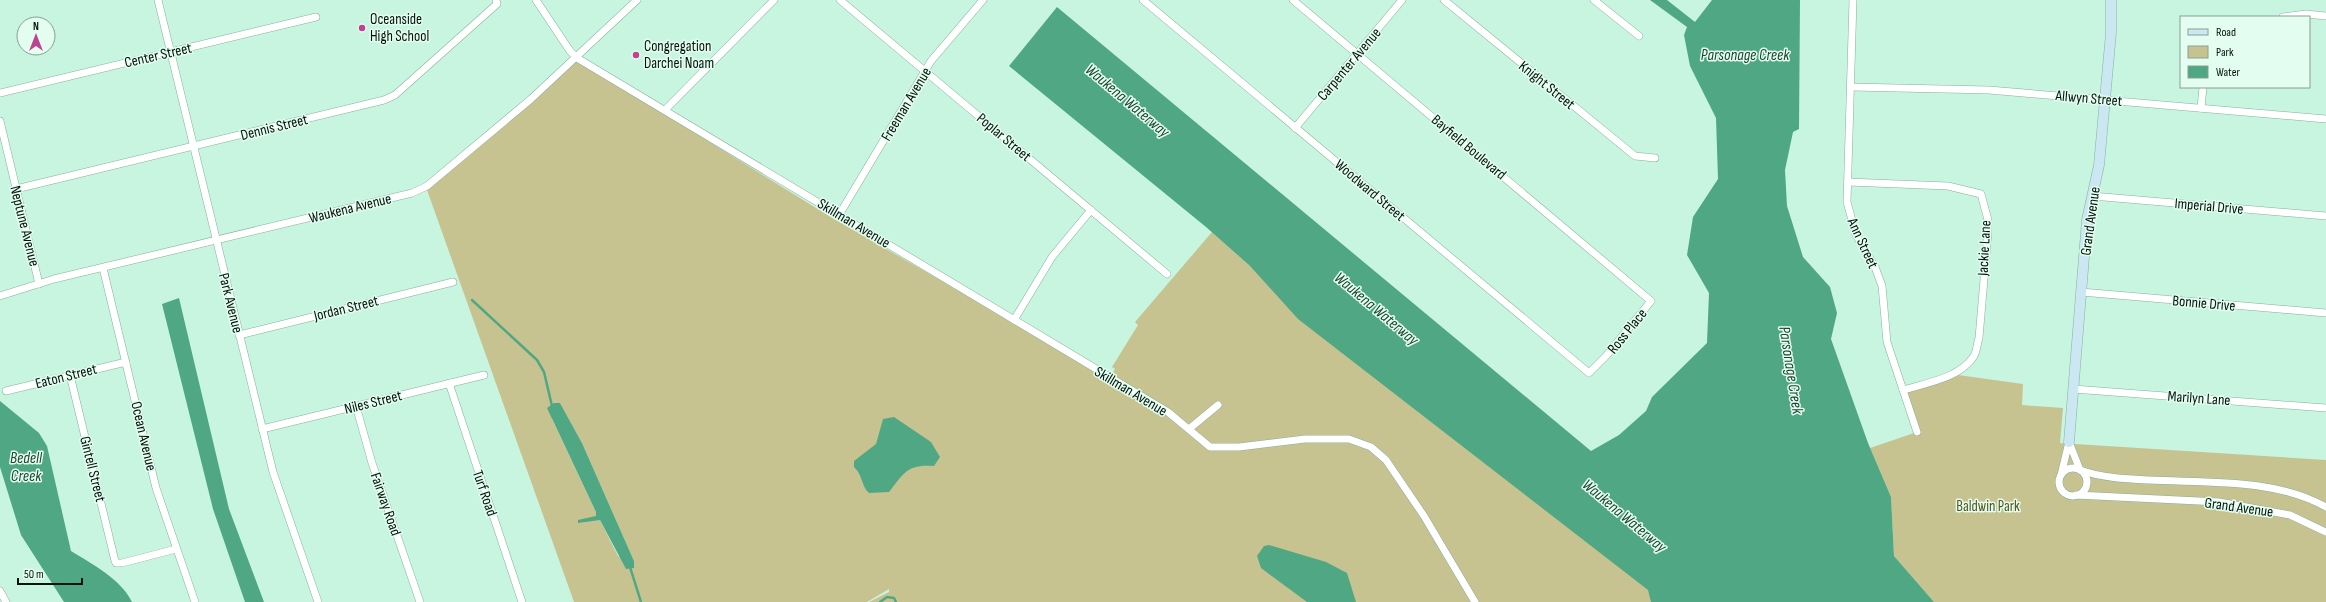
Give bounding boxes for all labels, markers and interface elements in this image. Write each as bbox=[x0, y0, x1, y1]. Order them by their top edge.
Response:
place label: Oceanside High School bbox=[370, 10, 429, 46]
north arrow bbox=[16, 16, 56, 56]
legend bbox=[2180, 16, 2310, 88]
text: N bbox=[33, 20, 39, 33]
marker: Oceanside High School bbox=[357, 23, 367, 33]
street label: Carpenter Avenue bbox=[1313, 24, 1385, 105]
text: Road bbox=[2216, 25, 2236, 40]
place label: Congregation Darchei Noam bbox=[644, 37, 714, 73]
street label: Center Street bbox=[123, 38, 194, 72]
text: Park bbox=[2216, 45, 2234, 60]
water label: Parsonage Creek bbox=[1701, 46, 1790, 65]
marker: Congregation Darchei Noam bbox=[631, 50, 641, 60]
street label: Knight Street bbox=[1515, 57, 1579, 114]
water label: Waukena Waterway bbox=[1081, 60, 1174, 142]
street label: Freeman Avenue bbox=[877, 64, 936, 145]
text: Water bbox=[2216, 65, 2240, 80]
street label: Allwyn Street bbox=[2054, 86, 2124, 111]
street label: Poplar Street bbox=[972, 109, 1035, 166]
street label: Dennis Street bbox=[239, 110, 310, 145]
street label: Bayfield Boulevard bbox=[1427, 111, 1510, 184]
street label: Woodward Street bbox=[1330, 155, 1409, 226]
street label: Neptune Avenue bbox=[5, 184, 44, 268]
street label: Grand Avenue bbox=[2076, 186, 2105, 257]
street label: Waukena Avenue bbox=[307, 189, 393, 228]
street label: Skillman Avenue bbox=[814, 194, 894, 253]
street label: Imperial Drive bbox=[2174, 194, 2244, 219]
street label: Ann Street bbox=[1842, 214, 1883, 272]
street label: Jackie Lane bbox=[1974, 220, 1995, 277]
water label: Waukena Waterway bbox=[1330, 268, 1423, 350]
street label: Park Avenue bbox=[214, 271, 247, 335]
street label: Jordan Street bbox=[311, 291, 381, 326]
street label: Bonnie Drive bbox=[2172, 291, 2236, 316]
street label: Ross Place bbox=[1603, 305, 1651, 358]
water label: Parsonage Creek bbox=[1774, 325, 1807, 416]
street label: Eaton Street bbox=[33, 360, 99, 393]
street label: Skillman Avenue bbox=[1091, 362, 1171, 421]
street label: Niles Street bbox=[342, 386, 404, 419]
street label: Marilyn Lane bbox=[2167, 387, 2231, 410]
street label: Ocean Avenue bbox=[126, 400, 161, 473]
street label: Gintell Street bbox=[75, 434, 110, 504]
water label: Bedell Creek bbox=[10, 449, 43, 486]
street label: Turf Road bbox=[468, 468, 501, 519]
street label: Fairway Road bbox=[366, 470, 405, 538]
water label: Waukena Waterway bbox=[1578, 475, 1671, 557]
street label: Grand Avenue bbox=[2203, 493, 2274, 522]
park label: Baldwin Park bbox=[1956, 497, 2020, 516]
scale bar bbox=[18, 560, 82, 586]
text: 50 m bbox=[24, 567, 44, 582]

